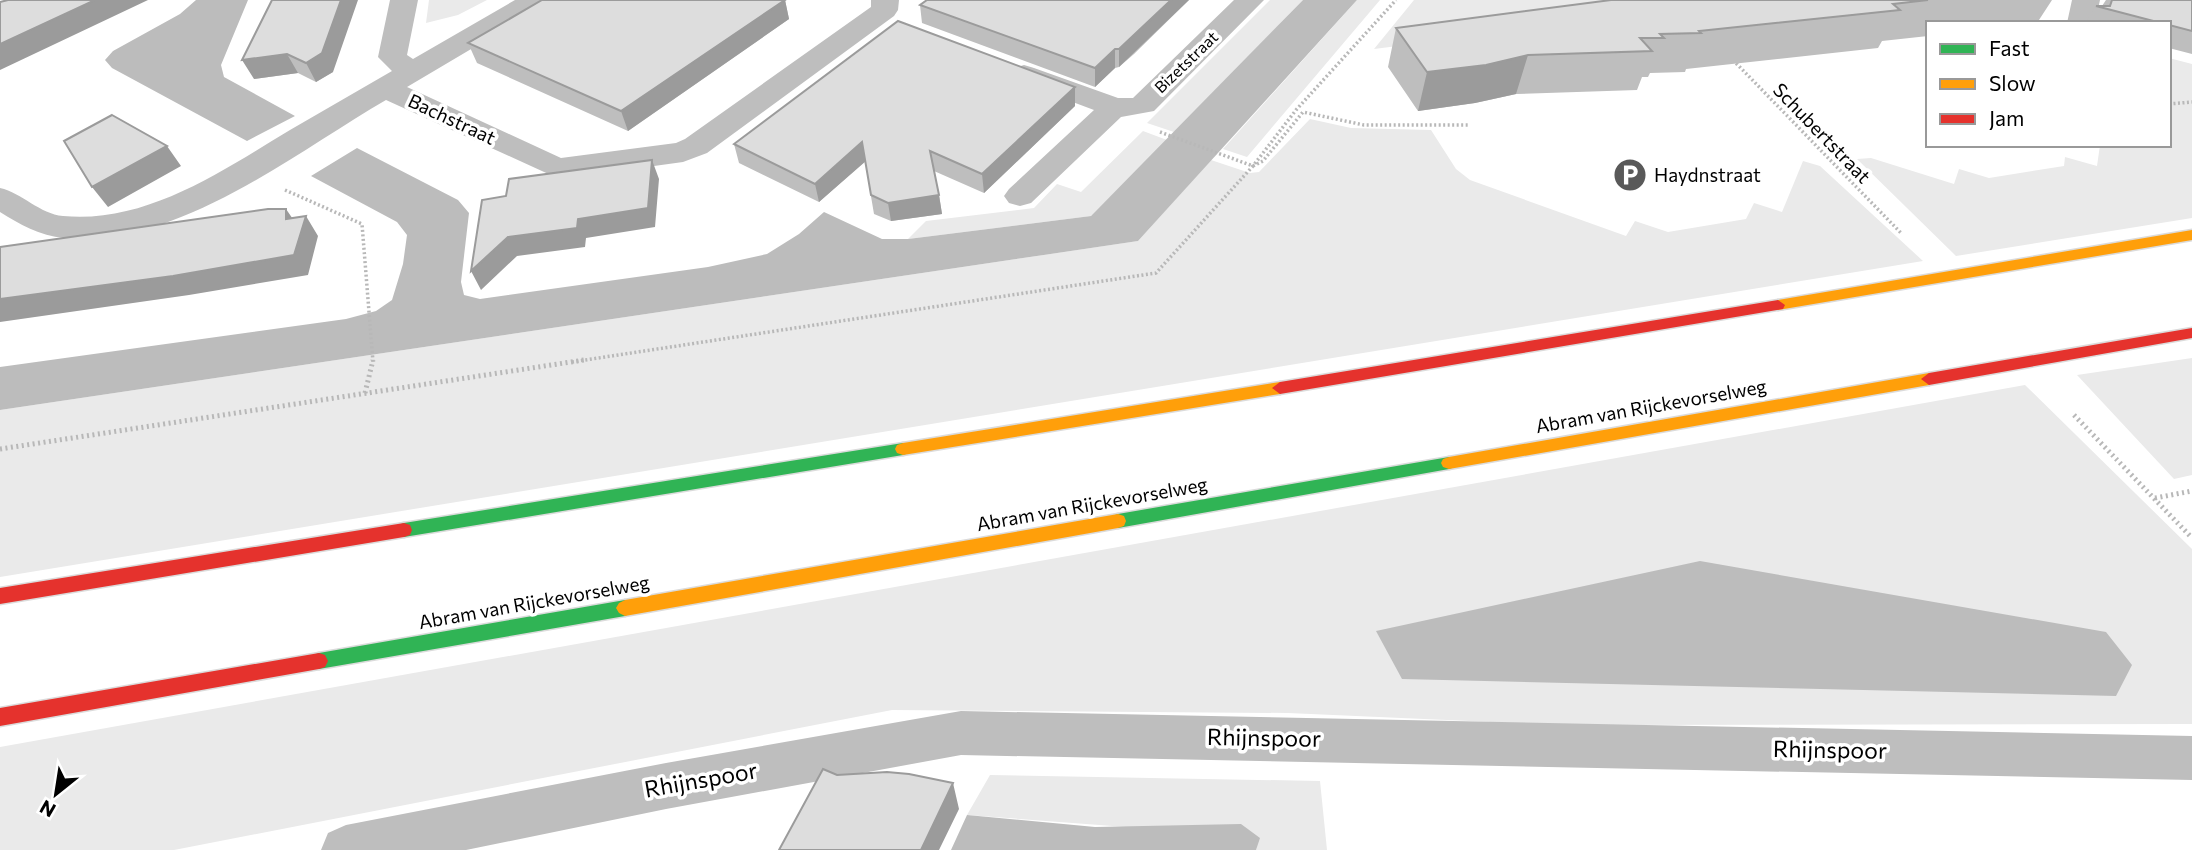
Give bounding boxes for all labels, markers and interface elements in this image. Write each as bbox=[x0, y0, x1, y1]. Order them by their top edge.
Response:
legend bbox=[1926, 21, 2171, 147]
street label: Bizetstraat bbox=[1150, 27, 1222, 96]
text: Fast bbox=[1989, 35, 2030, 60]
text: Slow bbox=[1989, 70, 2036, 95]
street label: Schubertstraat bbox=[1769, 78, 1876, 188]
street label: Bachstraat bbox=[405, 88, 500, 149]
text: Jam bbox=[1989, 105, 2024, 130]
parking icon: Haydnstraat bbox=[1611, 156, 1649, 194]
place label: Haydnstraat bbox=[1654, 163, 1761, 186]
street label: Abram van Rijckevorselweg bbox=[1534, 374, 1768, 437]
street label: Abram van Rijckevorselweg bbox=[975, 472, 1209, 535]
street label: Abram van Rijckevorselweg bbox=[417, 570, 651, 633]
street label: Rhijnspoor bbox=[1207, 722, 1321, 752]
street label: Rhijnspoor bbox=[1773, 734, 1887, 764]
street label: Rhijnspoor bbox=[642, 755, 760, 803]
north arrow bbox=[21, 759, 91, 829]
text: N bbox=[35, 796, 59, 823]

